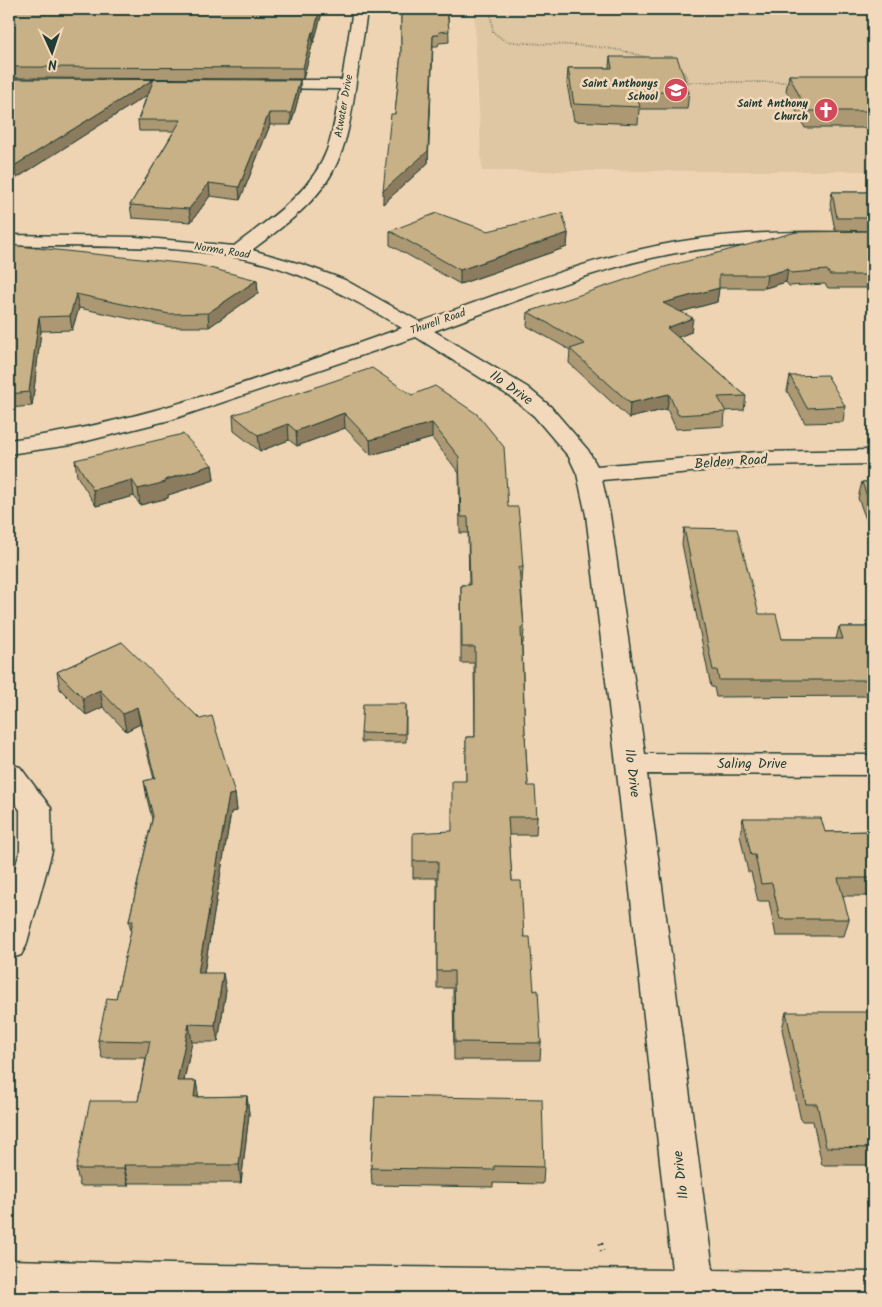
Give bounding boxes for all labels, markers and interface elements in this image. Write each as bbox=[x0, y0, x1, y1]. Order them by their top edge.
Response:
north arrow bbox=[28, 28, 78, 78]
text: N bbox=[47, 53, 58, 75]
street label: Atwater Drive bbox=[330, 73, 358, 139]
place label: Saint Anthonys School bbox=[582, 75, 659, 106]
school or university icon: Saint Anthonys School bbox=[663, 77, 689, 103]
place label: Saint Anthony Church bbox=[737, 95, 808, 126]
church icon: Saint Anthony Church bbox=[813, 97, 839, 123]
street label: Norma Road bbox=[193, 238, 252, 264]
street label: Thurell Road bbox=[408, 304, 469, 340]
street label: Ilo Drive bbox=[485, 365, 538, 411]
street label: Belden Road bbox=[694, 448, 769, 476]
street label: Ilo Drive bbox=[618, 747, 646, 799]
street label: Saling Drive bbox=[717, 753, 788, 775]
street label: Ilo Drive bbox=[667, 1149, 695, 1201]

